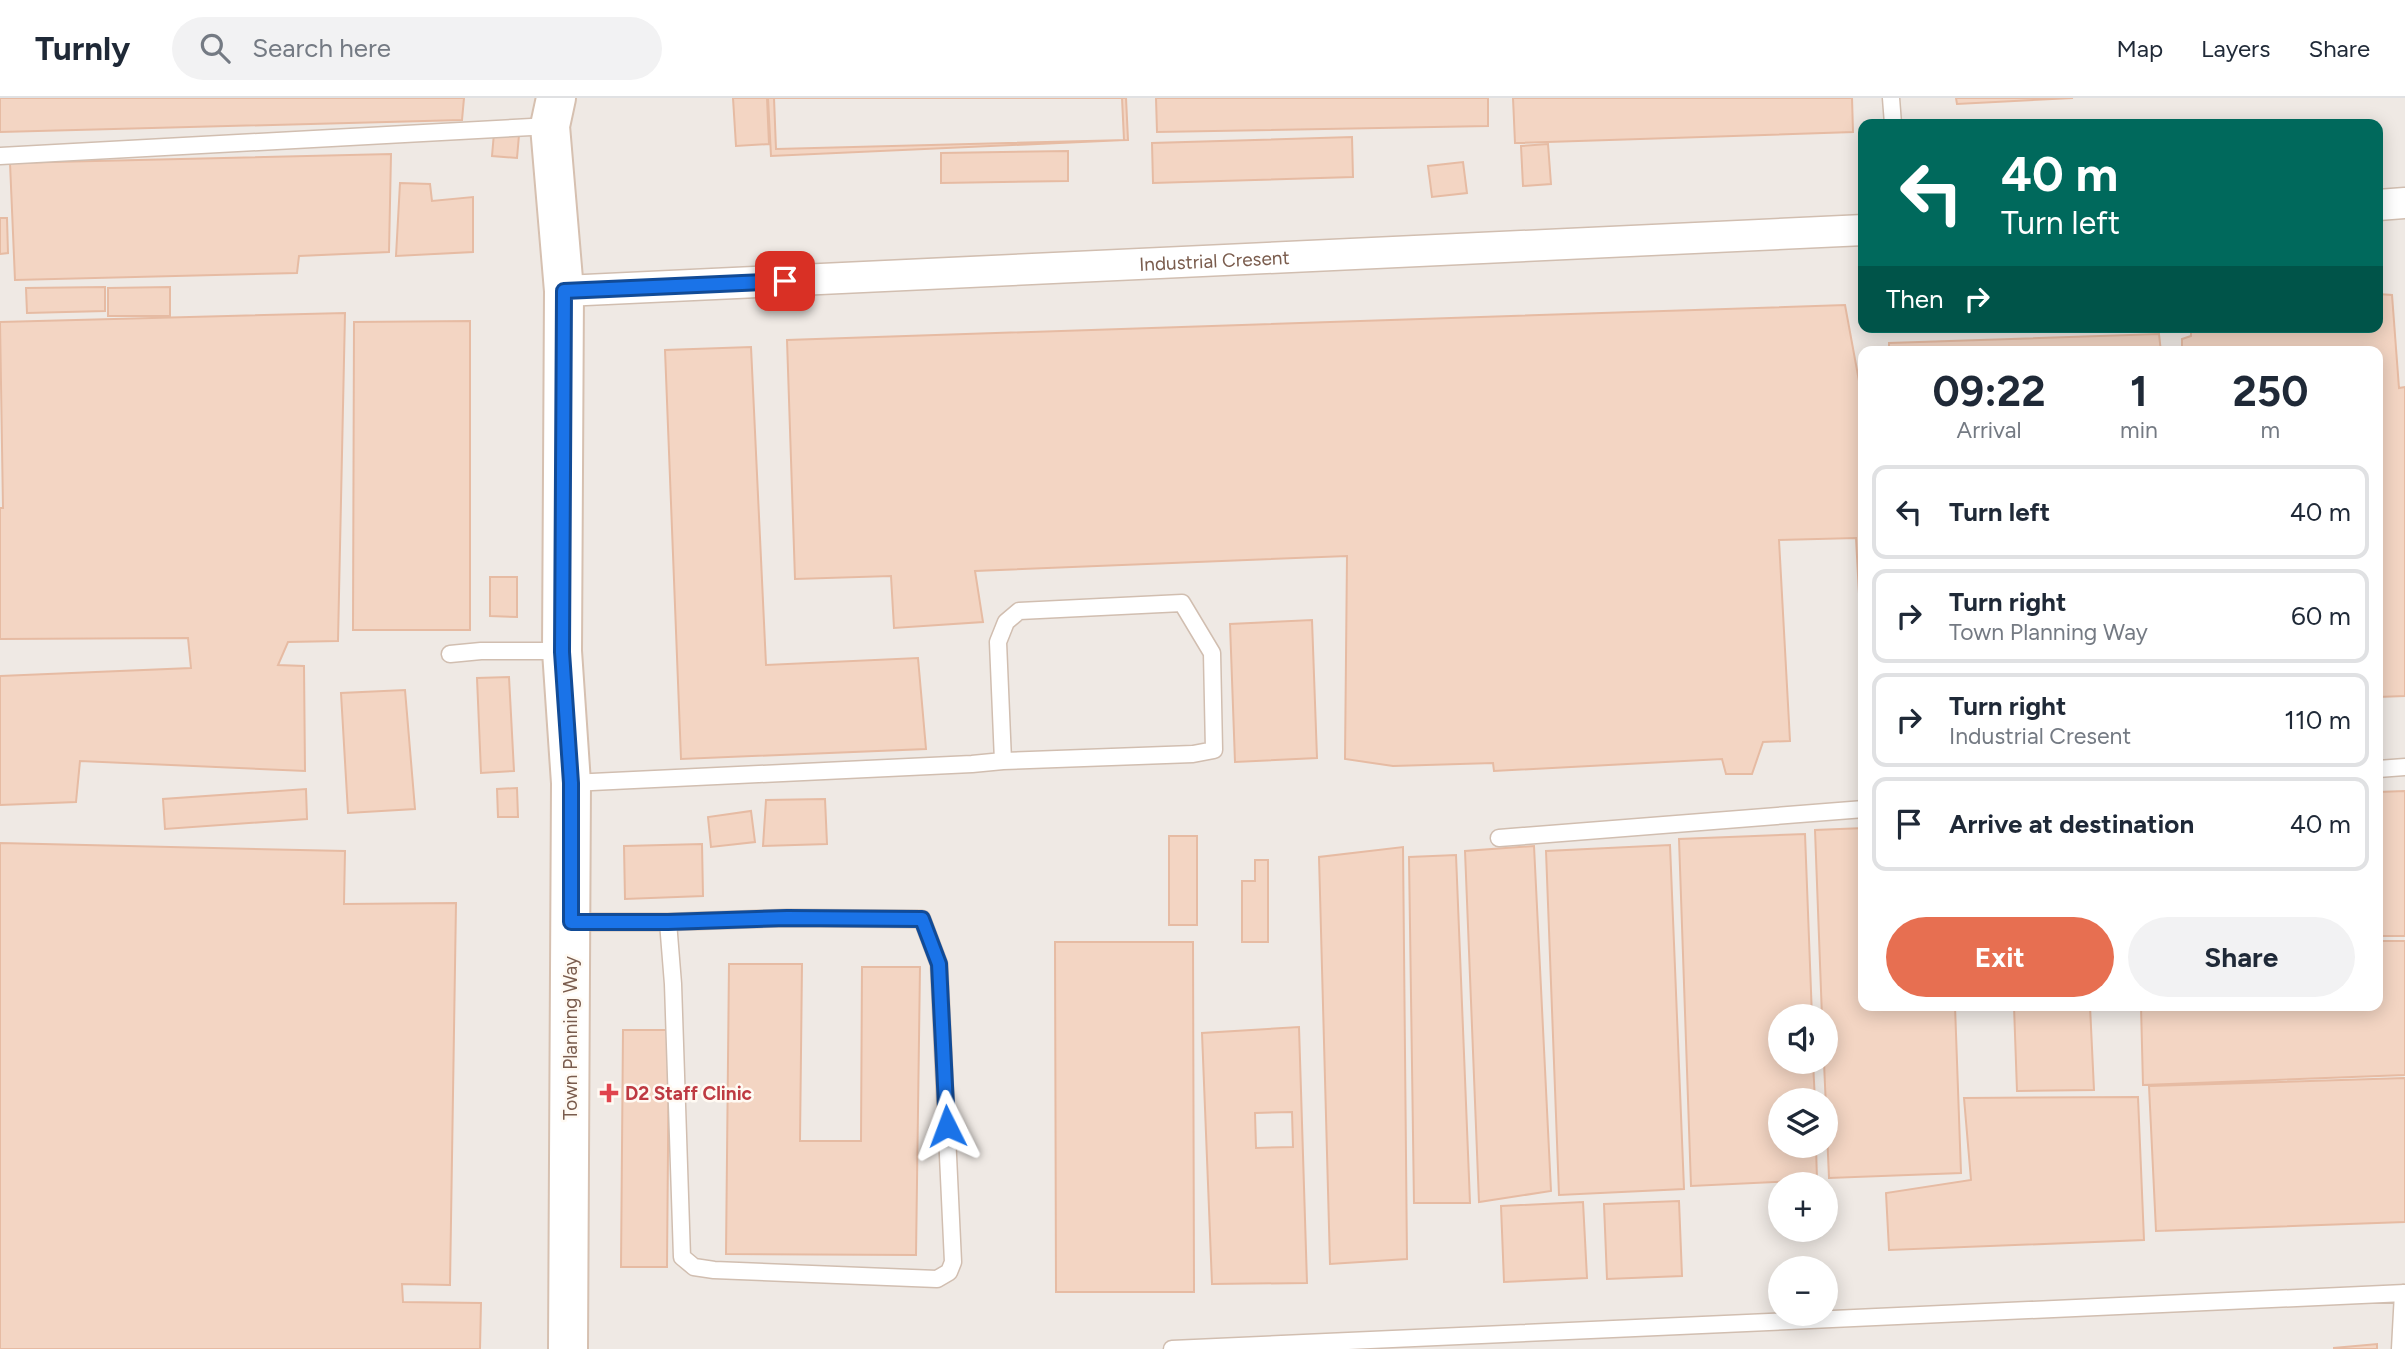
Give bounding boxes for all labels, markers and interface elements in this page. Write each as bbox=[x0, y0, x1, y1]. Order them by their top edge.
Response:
search box bbox=[172, 17, 662, 80]
text: Turnly bbox=[35, 29, 130, 68]
icon: search bbox=[196, 29, 234, 67]
text: Search here bbox=[252, 32, 391, 64]
text: Map bbox=[2116, 34, 2163, 63]
text: Layers bbox=[2201, 34, 2270, 63]
text: Share bbox=[2308, 34, 2370, 63]
text: 40 m bbox=[2001, 144, 2118, 203]
icon: left bbox=[1886, 147, 1977, 238]
text: Turn left bbox=[2001, 204, 2120, 242]
street label: Industrial Cresent bbox=[1139, 245, 1290, 276]
pin bbox=[755, 251, 815, 311]
icon: arrive bbox=[766, 262, 804, 300]
icon: right bbox=[1958, 280, 1996, 318]
text: Then bbox=[1886, 283, 1944, 315]
text: 09:22 bbox=[1933, 366, 2045, 417]
text: 1 bbox=[2130, 366, 2148, 417]
text: 250 bbox=[2232, 366, 2308, 417]
text: Arrival bbox=[1957, 416, 2022, 444]
text: min bbox=[2120, 416, 2158, 444]
text: m bbox=[2261, 416, 2280, 444]
icon: left bbox=[1890, 493, 1928, 531]
text: Turn left bbox=[1949, 496, 2050, 528]
text: 40 m bbox=[2290, 496, 2351, 528]
text: Turn right bbox=[1949, 586, 2066, 618]
icon: right bbox=[1890, 597, 1928, 635]
text: 60 m bbox=[2291, 600, 2351, 632]
text: Town Planning Way bbox=[1949, 618, 2148, 646]
text: Turn right bbox=[1949, 690, 2066, 722]
icon: right bbox=[1890, 701, 1928, 739]
text: 110 m bbox=[2284, 704, 2351, 736]
text: Industrial Cresent bbox=[1949, 722, 2131, 750]
icon: arrive bbox=[1890, 805, 1928, 843]
text: Arrive at destination bbox=[1949, 808, 2194, 840]
text: 40 m bbox=[2290, 808, 2351, 840]
button: Exit bbox=[1886, 917, 2114, 997]
button: Share bbox=[2128, 917, 2355, 997]
street label: Town Planning Way bbox=[559, 956, 582, 1120]
map controls bbox=[1768, 1004, 1838, 1326]
button: sound bbox=[1768, 1004, 1838, 1074]
place label: D2 Staff Clinic bbox=[625, 1082, 752, 1105]
marker: D2 Staff Clinic bbox=[599, 1083, 619, 1103]
button: layers bbox=[1768, 1088, 1838, 1158]
position arrow bbox=[910, 1089, 984, 1163]
button: + bbox=[1768, 1172, 1838, 1242]
button: − bbox=[1768, 1256, 1838, 1326]

